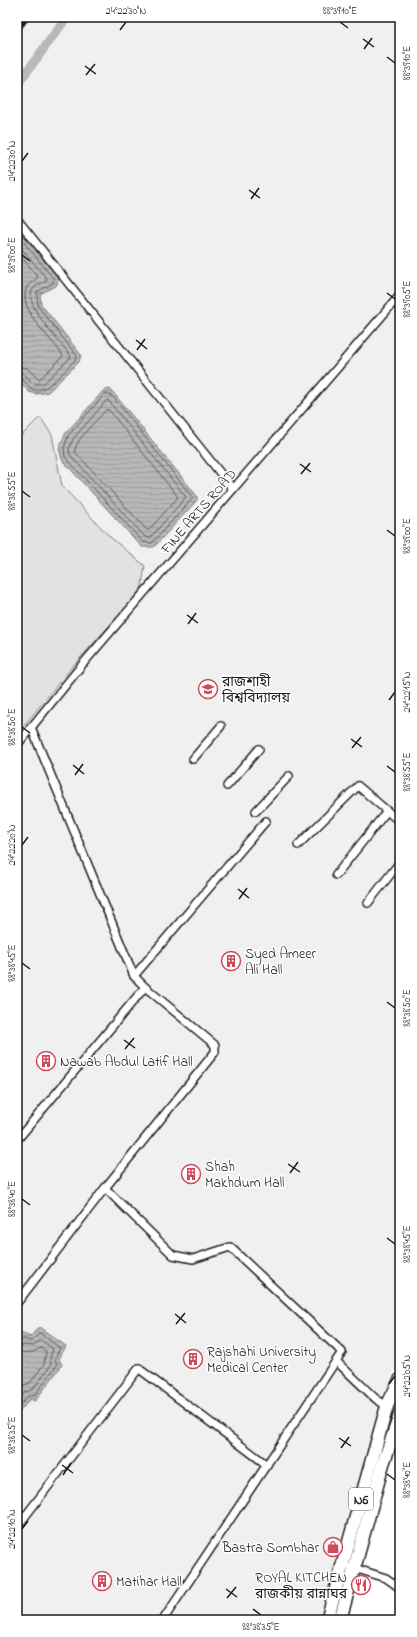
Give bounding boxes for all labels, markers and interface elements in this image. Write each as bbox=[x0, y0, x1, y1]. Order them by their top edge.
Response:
text: 24°22'30"N bbox=[106, 4, 146, 19]
text: 88°39'10"E bbox=[323, 4, 357, 19]
text: 88°39'10"E bbox=[400, 46, 415, 80]
text: 24°22'30"N bbox=[5, 141, 20, 181]
text: 88°39'00"E bbox=[5, 237, 20, 273]
text: 88°39'05"E bbox=[400, 281, 415, 317]
street label: FINE ARTS ROAD bbox=[156, 465, 242, 560]
text: 88°38'55"E bbox=[5, 472, 20, 510]
text: 88°39'00"E bbox=[400, 518, 415, 554]
text: 24°22'15"N bbox=[400, 671, 415, 712]
place label: রাজশাহী বিশ্ববিদ্যালয় bbox=[221, 672, 290, 709]
school or university icon: রাজশাহী বিশ্ববিদ্যালয় bbox=[197, 678, 219, 700]
text: 88°38'50"E bbox=[5, 708, 20, 746]
text: 88°38'55"E bbox=[400, 753, 415, 791]
text: 24°22'20"N bbox=[5, 824, 20, 866]
text: 88°38'45"E bbox=[5, 944, 20, 982]
place label: Syed Ameer Ali Hall bbox=[245, 944, 316, 981]
building icon: Syed Ameer Ali Hall bbox=[220, 950, 242, 972]
text: 88°38'50"E bbox=[400, 989, 415, 1027]
building icon: Nawab Abdul Latif Hall bbox=[35, 1050, 57, 1072]
place label: Nawab Abdul Latif Hall bbox=[60, 1052, 193, 1073]
place label: Shah Makhdum Hall bbox=[205, 1157, 284, 1194]
building icon: Shah Makhdum Hall bbox=[180, 1163, 202, 1185]
text: 88°38'40"E bbox=[5, 1181, 20, 1217]
text: 88°38'45"E bbox=[400, 1225, 415, 1263]
place label: Rajshahi University Medical Center bbox=[207, 1342, 316, 1379]
building icon: Rajshahi University Medical Center bbox=[182, 1348, 204, 1370]
text: 24°22'05"N bbox=[400, 1355, 415, 1397]
text: 88°38'35"E bbox=[5, 1416, 20, 1454]
text: 88°38'40"E bbox=[400, 1462, 415, 1498]
road number: N6 bbox=[349, 1488, 373, 1510]
text: 24°22'10"N bbox=[5, 1509, 20, 1549]
shop icon: Bastra Sombhar bbox=[322, 1536, 344, 1558]
place label: Bastra Sombhar bbox=[221, 1538, 320, 1559]
place label: ROYAL KITCHEN রাজকীয় রান্নাঘর bbox=[254, 1568, 348, 1605]
building icon: Matihar Hall bbox=[91, 1570, 113, 1592]
place label: Matihar Hall bbox=[116, 1572, 182, 1593]
restaurant icon: ROYAL KITCHEN রাজকীয় রান্নাঘর bbox=[350, 1574, 372, 1596]
text: 88°38'35"E bbox=[242, 1620, 280, 1635]

